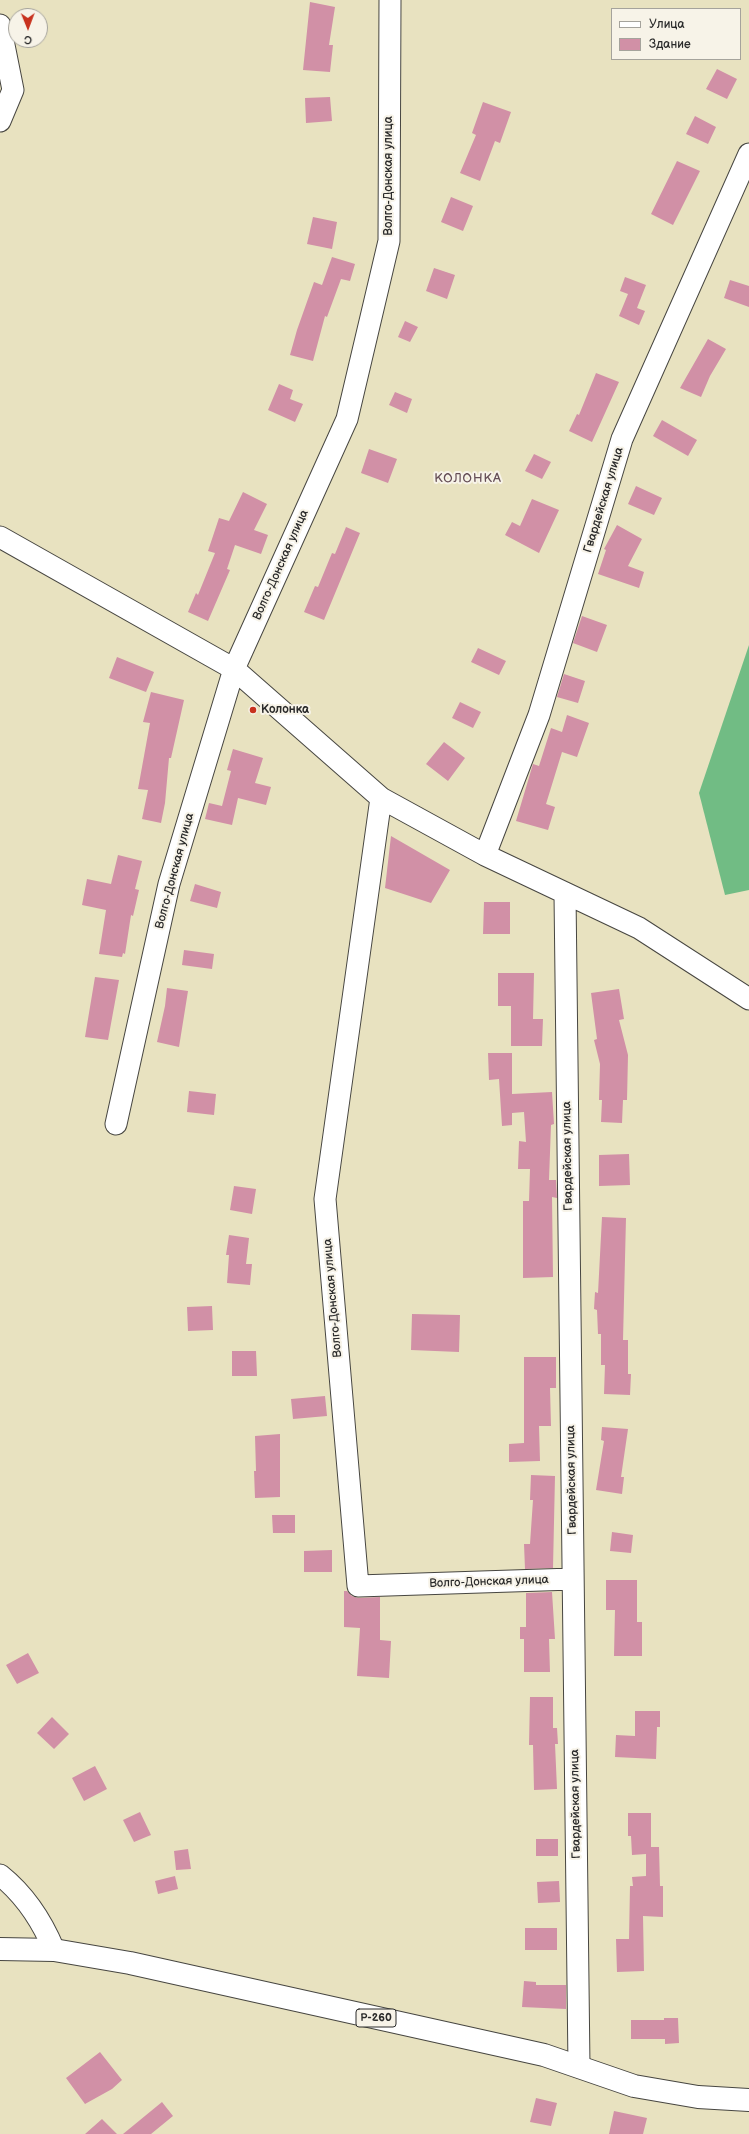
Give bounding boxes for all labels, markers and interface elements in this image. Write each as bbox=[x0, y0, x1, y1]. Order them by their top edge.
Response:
north arrow bbox=[8, 8, 48, 48]
legend bbox=[611, 8, 741, 60]
text: Улица bbox=[649, 17, 685, 32]
text: С bbox=[24, 33, 32, 46]
text: Здание bbox=[649, 37, 691, 52]
street label: Волго-Донская улица bbox=[382, 116, 396, 236]
street label: Гвардейская улица bbox=[581, 446, 627, 554]
district label: КОЛОНКА bbox=[434, 471, 502, 487]
street label: Волго-Донская улица bbox=[250, 508, 312, 622]
place label: Колонка bbox=[261, 703, 309, 717]
marker: Колонка bbox=[248, 705, 258, 715]
street label: Волго-Донская улица bbox=[153, 811, 197, 931]
street label: Гвардейская улица bbox=[560, 1101, 576, 1211]
street label: Волго-Донская улица bbox=[321, 1238, 345, 1358]
street label: Гвардейская улица bbox=[564, 1425, 580, 1535]
street label: Волго-Донская улица bbox=[429, 1573, 549, 1591]
street label: Гвардейская улица bbox=[568, 1749, 584, 1859]
road number: Р-260 bbox=[356, 2009, 396, 2027]

